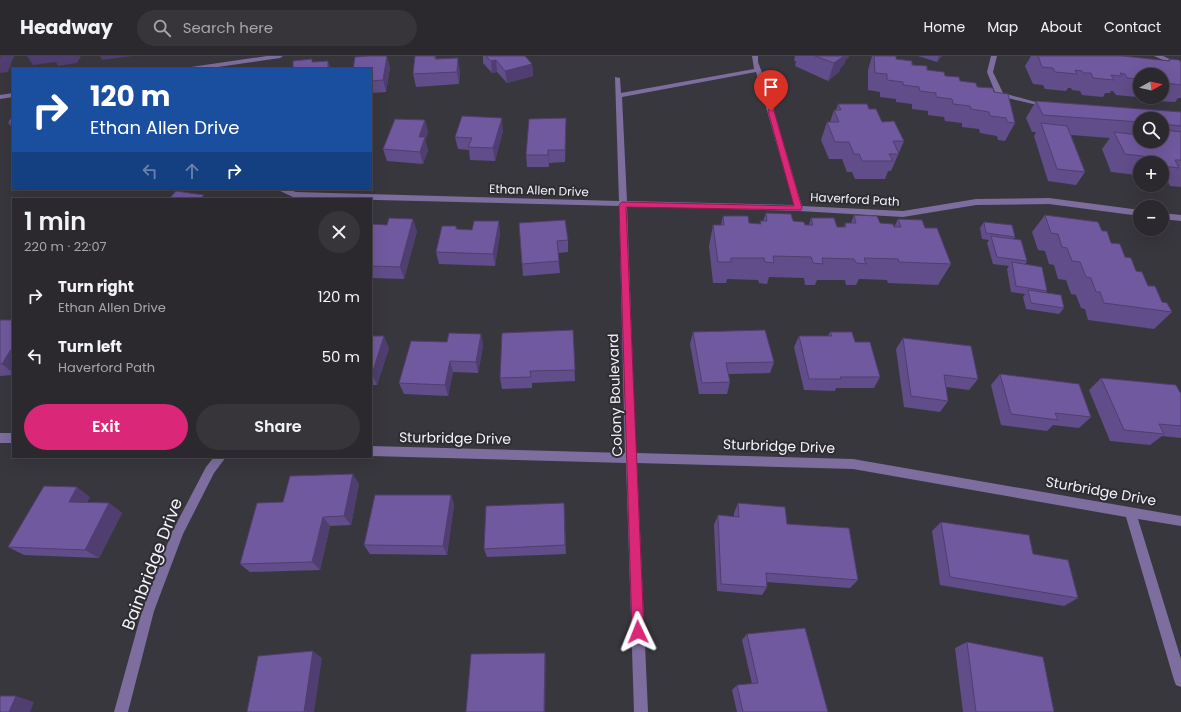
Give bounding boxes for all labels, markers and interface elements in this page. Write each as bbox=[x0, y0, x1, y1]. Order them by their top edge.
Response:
search box bbox=[137, 10, 417, 46]
text: Headway bbox=[20, 14, 113, 41]
icon: search bbox=[151, 17, 173, 39]
text: Search here bbox=[183, 17, 273, 38]
text: Home bbox=[923, 17, 965, 37]
text: Map bbox=[987, 17, 1018, 37]
text: About bbox=[1040, 17, 1082, 37]
text: Contact bbox=[1104, 17, 1161, 37]
north arrow bbox=[1133, 68, 1169, 104]
map controls bbox=[1133, 68, 1169, 236]
pin bbox=[754, 70, 788, 111]
icon: arrive bbox=[760, 76, 782, 98]
text: 120 m bbox=[90, 77, 170, 116]
icon: right bbox=[24, 84, 76, 136]
button: search bbox=[1133, 112, 1169, 148]
text: Ethan Allen Drive bbox=[90, 115, 239, 140]
button: + bbox=[1133, 156, 1169, 192]
icon: left bbox=[139, 160, 161, 182]
icon: ahead bbox=[181, 160, 203, 182]
icon: right bbox=[223, 160, 245, 182]
street label: Ethan Allen Drive bbox=[489, 180, 589, 200]
street label: Haverford Path bbox=[810, 188, 900, 210]
button: − bbox=[1133, 200, 1169, 236]
text: 1 min bbox=[24, 205, 86, 238]
button: close bbox=[318, 211, 360, 253]
text: 220 m · 22:07 bbox=[24, 237, 107, 256]
text: Turn right bbox=[58, 276, 134, 297]
icon: right bbox=[24, 285, 46, 307]
text: 120 m bbox=[318, 286, 360, 307]
text: Ethan Allen Drive bbox=[58, 298, 166, 317]
street label: Colony Boulevard bbox=[603, 333, 627, 457]
text: Turn left bbox=[58, 336, 122, 357]
icon: left bbox=[24, 345, 46, 367]
text: 50 m bbox=[322, 346, 360, 367]
text: Haverford Path bbox=[58, 358, 155, 377]
button: Exit bbox=[24, 404, 188, 450]
button: Share bbox=[196, 404, 360, 450]
street label: Sturbridge Drive bbox=[399, 427, 512, 449]
street label: Sturbridge Drive bbox=[723, 434, 836, 458]
street label: Sturbridge Drive bbox=[1044, 471, 1158, 511]
street label: Bainbridge Drive bbox=[116, 495, 188, 633]
position arrow bbox=[617, 611, 659, 653]

